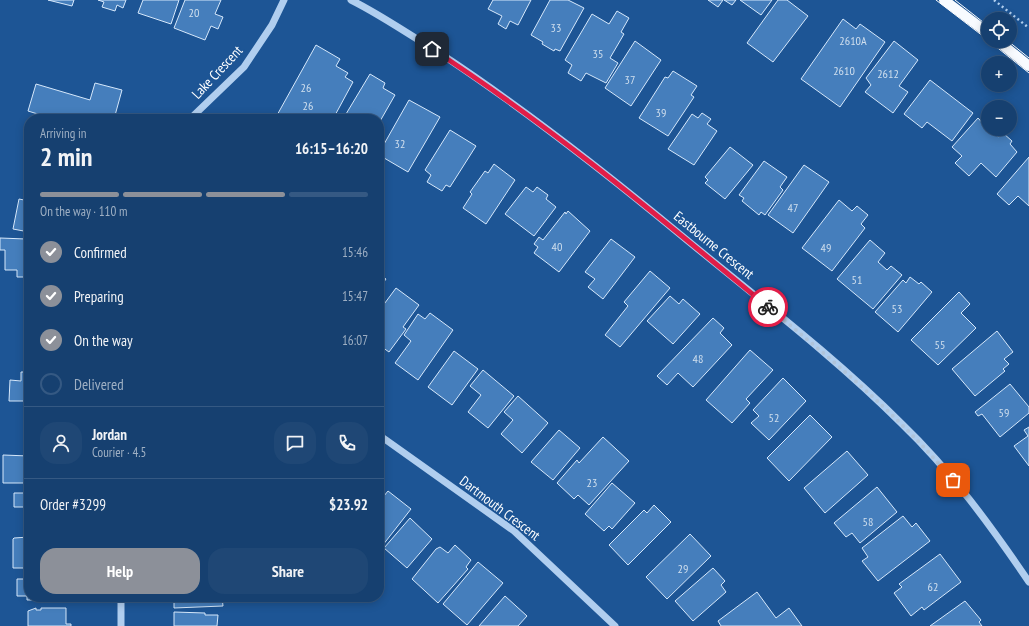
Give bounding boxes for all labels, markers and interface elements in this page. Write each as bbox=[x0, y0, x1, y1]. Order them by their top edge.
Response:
house number: 20 bbox=[189, 5, 199, 20]
map controls bbox=[981, 12, 1017, 136]
button: locate bbox=[981, 12, 1017, 48]
house number: 33 bbox=[551, 20, 561, 35]
pin bbox=[415, 32, 449, 66]
house number: 2610A bbox=[839, 33, 867, 48]
icon: home bbox=[421, 38, 443, 60]
street label: Lake Crescent bbox=[188, 41, 246, 102]
house number: 35 bbox=[593, 46, 603, 61]
button: + bbox=[981, 56, 1017, 92]
house number: 2610 bbox=[833, 63, 855, 78]
house number: 2612 bbox=[877, 66, 899, 81]
house number: 37 bbox=[625, 72, 635, 87]
house number: 26 bbox=[301, 80, 311, 95]
house number: 26 bbox=[303, 98, 313, 113]
button: − bbox=[981, 100, 1017, 136]
house number: 39 bbox=[656, 105, 666, 120]
text: Arriving in bbox=[40, 125, 87, 142]
house number: 32 bbox=[395, 136, 405, 151]
text: 16:15–16:20 bbox=[295, 139, 368, 158]
text: 2 min bbox=[40, 140, 93, 173]
house number: 47 bbox=[788, 200, 798, 215]
text: On the way · 110 m bbox=[40, 203, 127, 220]
street label: Eastbourne Crescent bbox=[670, 207, 758, 283]
house number: 40 bbox=[552, 239, 562, 254]
house number: 49 bbox=[821, 240, 831, 255]
icon: check bbox=[40, 241, 62, 263]
text: Confirmed bbox=[74, 243, 127, 262]
text: 15:46 bbox=[342, 244, 368, 261]
house number: 51 bbox=[852, 272, 862, 287]
icon: check bbox=[40, 285, 62, 307]
text: Preparing bbox=[74, 287, 124, 306]
courier bbox=[748, 287, 788, 327]
text: 15:47 bbox=[342, 288, 368, 305]
icon: bike bbox=[757, 296, 779, 318]
house number: 53 bbox=[892, 301, 902, 316]
icon: check bbox=[40, 329, 62, 351]
text: On the way bbox=[74, 331, 133, 350]
text: 16:07 bbox=[342, 332, 368, 349]
house number: 55 bbox=[935, 337, 945, 352]
house number: 48 bbox=[693, 351, 703, 366]
text: Delivered bbox=[74, 375, 124, 394]
house number: 59 bbox=[999, 405, 1009, 420]
house number: 52 bbox=[769, 410, 779, 425]
button: person bbox=[40, 422, 82, 464]
button: chat bbox=[274, 422, 316, 464]
button: phone bbox=[326, 422, 368, 464]
text: Jordan bbox=[92, 425, 127, 444]
text: Courier · 4.5 bbox=[92, 444, 146, 461]
pin bbox=[936, 463, 970, 497]
icon: bag bbox=[942, 469, 964, 491]
street label: Dartmouth Crescent bbox=[456, 472, 544, 544]
house number: 23 bbox=[587, 475, 597, 490]
text: Order #3299 bbox=[40, 495, 106, 514]
text: $23.92 bbox=[329, 495, 368, 514]
house number: 58 bbox=[863, 514, 873, 529]
button: Help bbox=[40, 548, 200, 594]
button: Share bbox=[208, 548, 368, 594]
house number: 29 bbox=[678, 561, 688, 576]
house number: 62 bbox=[928, 579, 938, 594]

